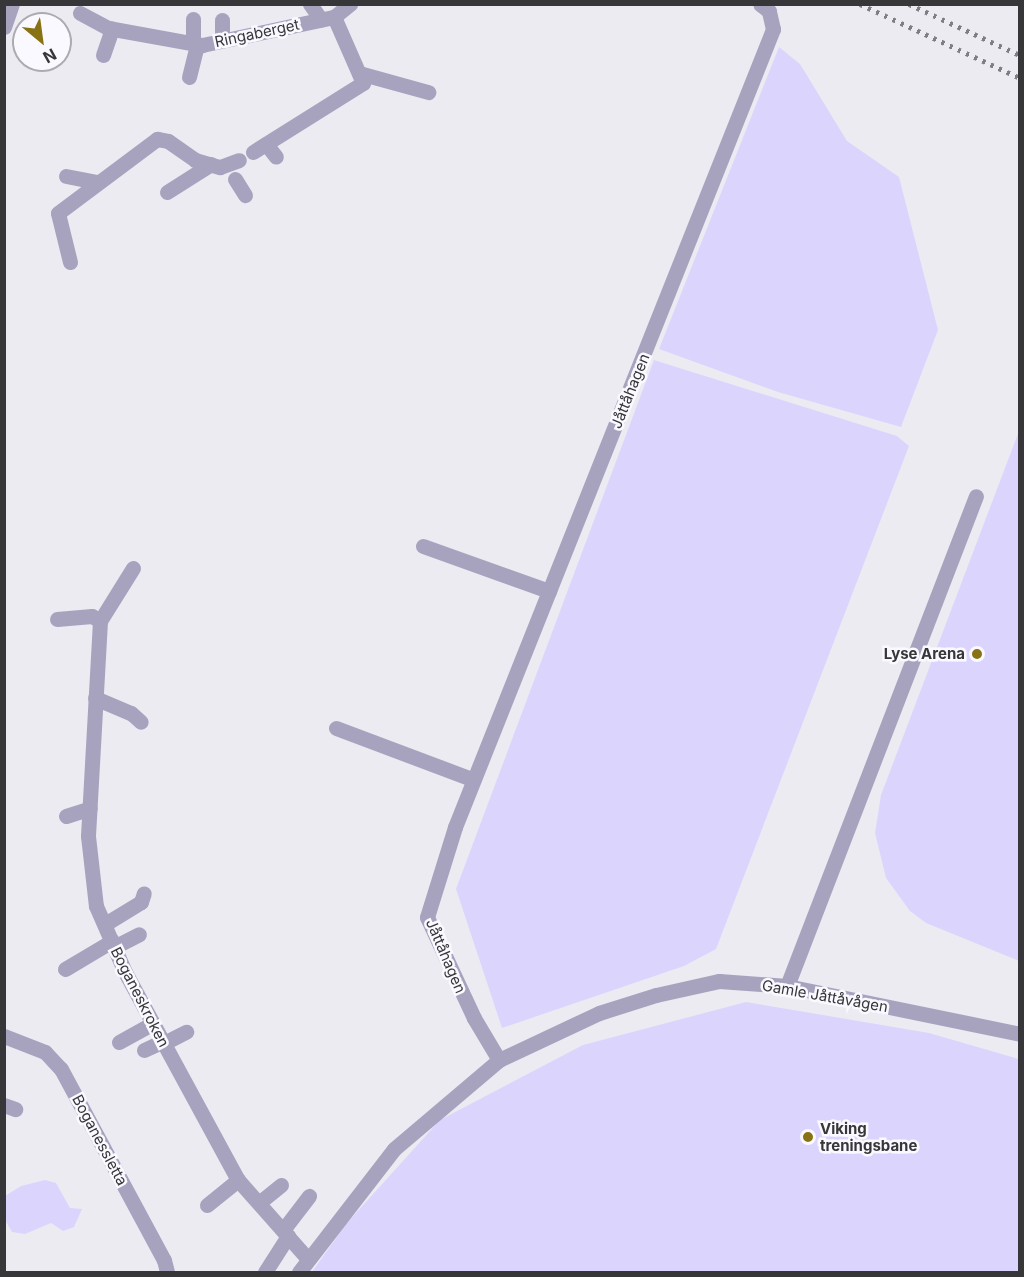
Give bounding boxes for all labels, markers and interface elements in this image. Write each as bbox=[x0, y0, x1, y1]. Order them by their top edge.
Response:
north arrow bbox=[12, 12, 72, 72]
street label: Ringaberget bbox=[213, 15, 301, 51]
text: N bbox=[40, 44, 60, 68]
street label: Jåttåhagen bbox=[607, 351, 653, 431]
place label: Lyse Arena bbox=[884, 645, 965, 663]
marker: Lyse Arena bbox=[970, 647, 984, 661]
street label: Jåttåhagen bbox=[422, 916, 470, 996]
street label: Boganeskroken bbox=[107, 944, 173, 1050]
street label: Gamle Jåttåvågen bbox=[761, 976, 889, 1016]
street label: Boganessletta bbox=[69, 1092, 131, 1188]
place label: Viking treningsbane bbox=[820, 1119, 917, 1154]
marker: Viking treningsbane bbox=[801, 1130, 815, 1144]

